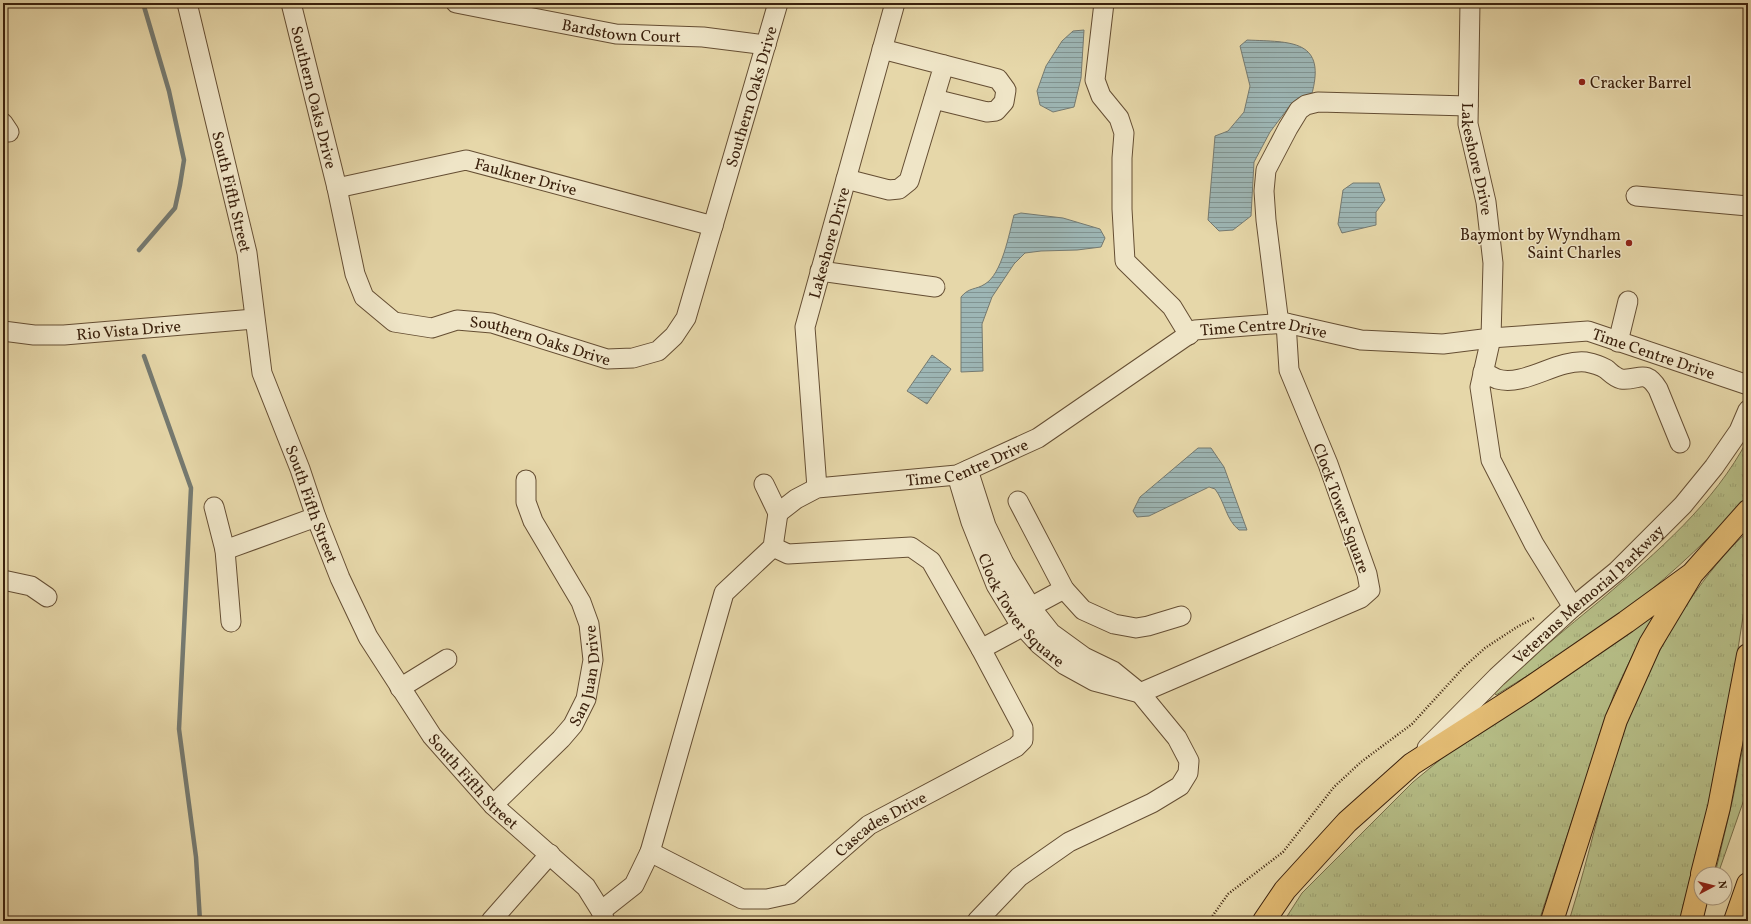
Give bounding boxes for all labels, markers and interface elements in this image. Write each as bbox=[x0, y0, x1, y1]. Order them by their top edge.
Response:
street label: Bardstown Court bbox=[560, 15, 682, 49]
street label: Southern Oaks Drive bbox=[284, 24, 341, 171]
street label: Southern Oaks Drive bbox=[722, 24, 784, 170]
place label: Cracker Barrel bbox=[1590, 73, 1692, 95]
marker: Cracker Barrel bbox=[1577, 77, 1587, 87]
street label: Lakeshore Drive bbox=[1455, 102, 1496, 217]
street label: South Fifth Street bbox=[205, 129, 256, 255]
street label: Faulkner Drive bbox=[472, 154, 579, 202]
street label: Lakeshore Drive bbox=[804, 185, 856, 301]
place label: Baymont by Wyndham Saint Charles bbox=[1460, 225, 1621, 265]
marker: Baymont by Wyndham Saint Charles bbox=[1624, 238, 1634, 248]
street label: Southern Oaks Drive bbox=[469, 312, 613, 372]
street label: Time Centre Drive bbox=[1199, 314, 1329, 345]
street label: Rio Vista Drive bbox=[76, 316, 182, 347]
street label: Time Centre Drive bbox=[1589, 324, 1717, 386]
street label: Time Centre Drive bbox=[905, 435, 1032, 493]
street label: Clock Tower Square bbox=[1306, 441, 1374, 577]
street label: South Fifth Street bbox=[279, 442, 342, 567]
street label: Veterans Memorial Parkway bbox=[1509, 520, 1670, 670]
street label: Clock Tower Square bbox=[972, 551, 1068, 673]
street label: San Juan Drive bbox=[565, 624, 606, 731]
street label: South Fifth Street bbox=[422, 730, 523, 836]
street label: Cascades Drive bbox=[831, 787, 931, 863]
north arrow bbox=[1693, 866, 1733, 906]
text: N bbox=[1714, 880, 1729, 890]

